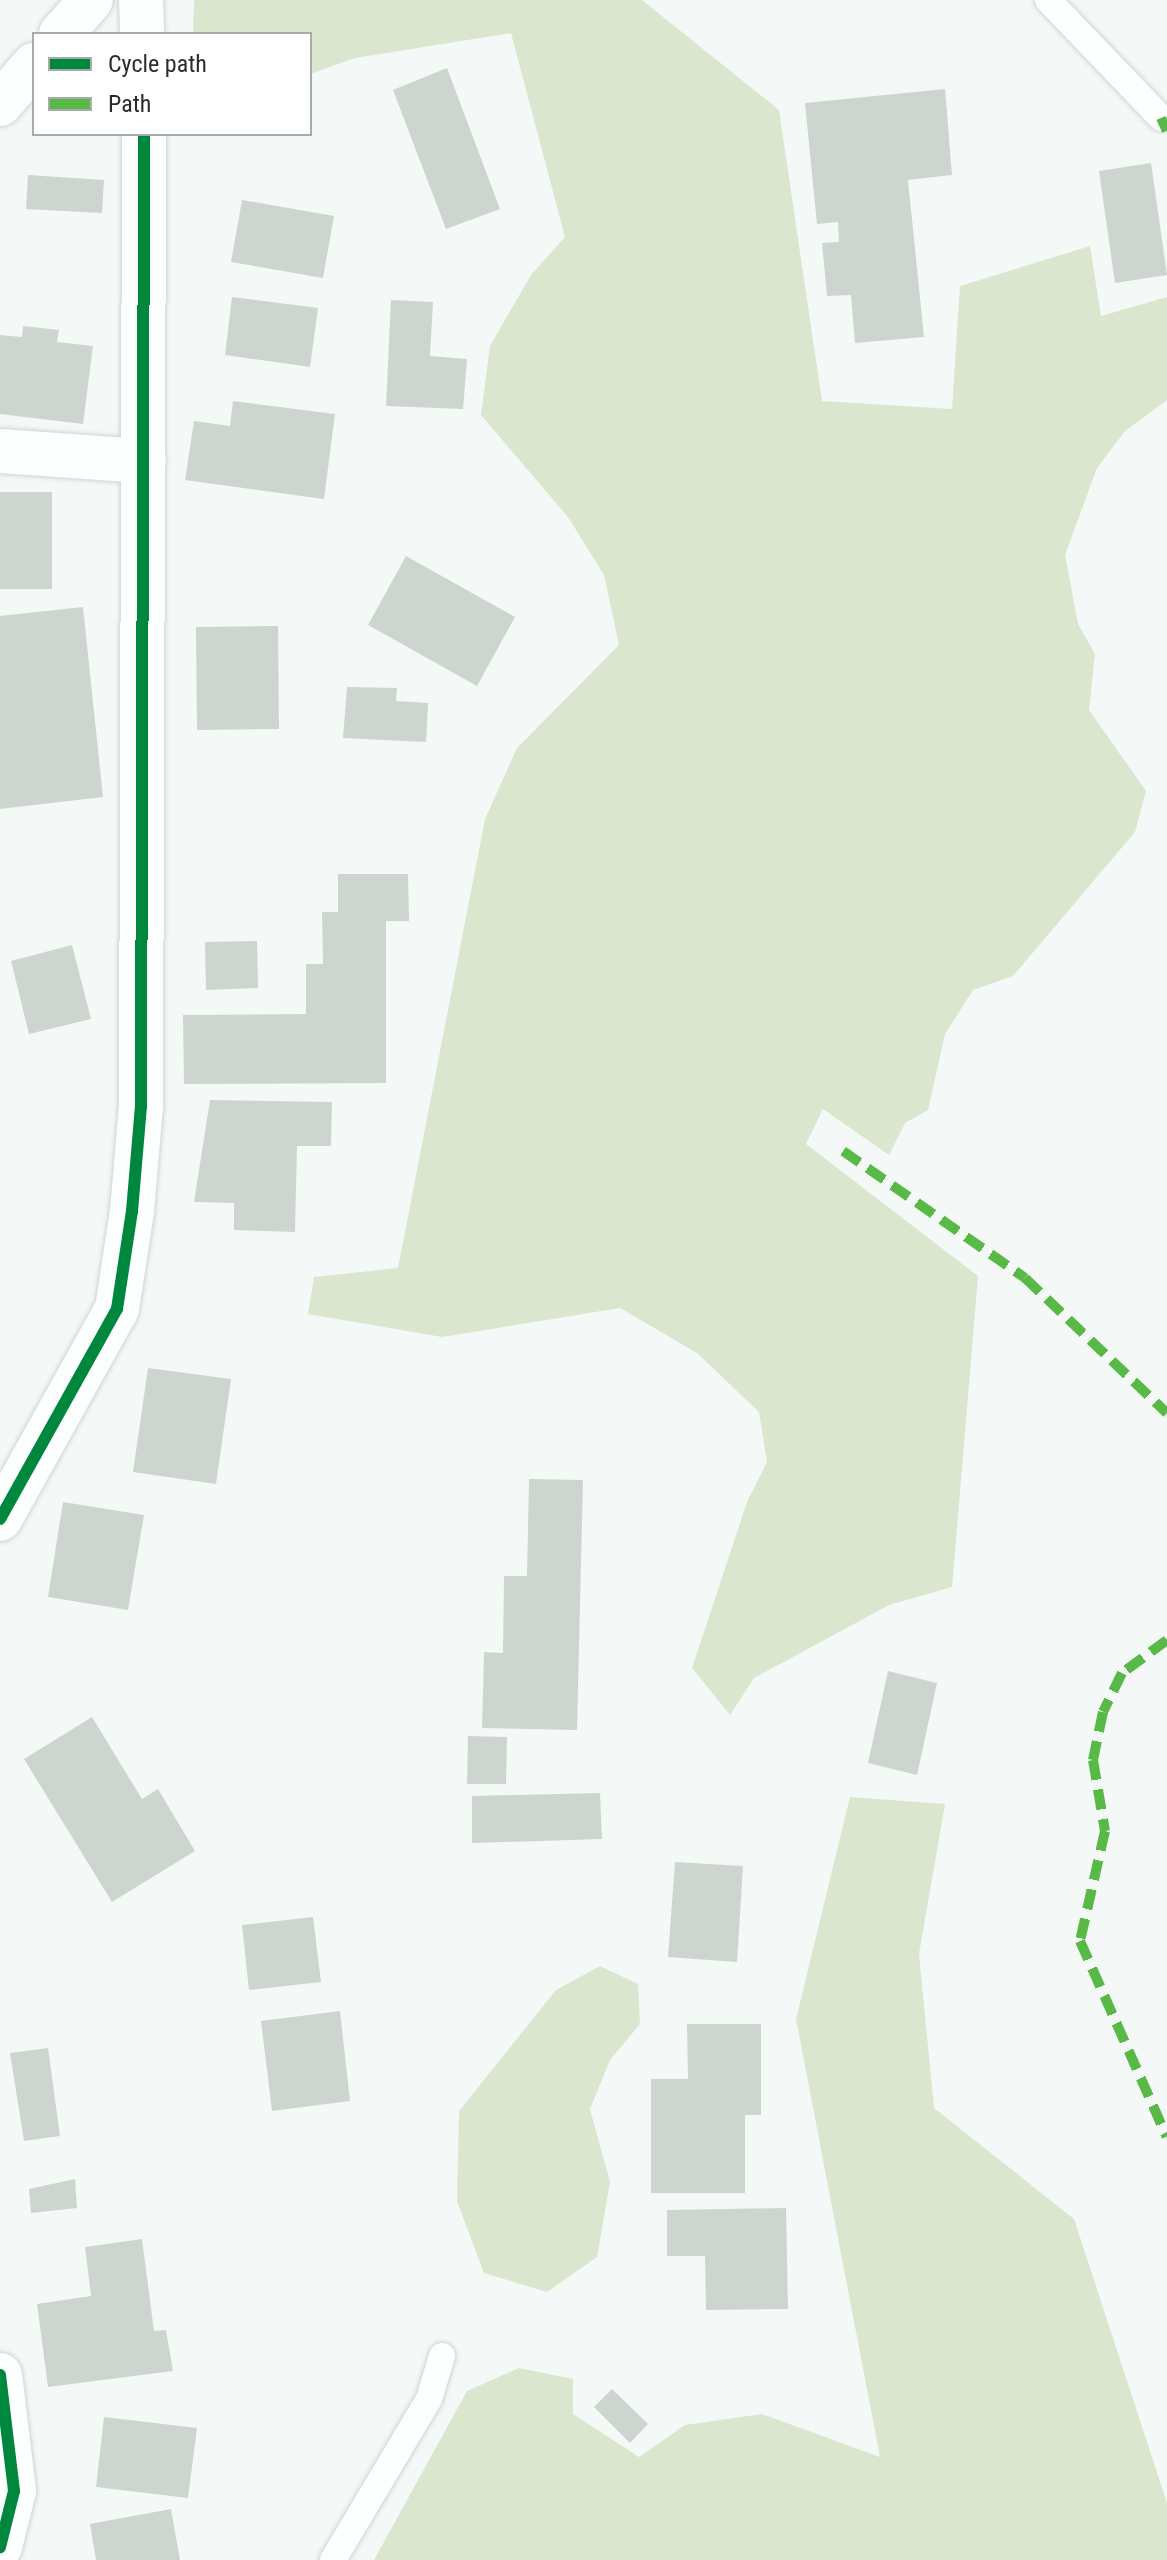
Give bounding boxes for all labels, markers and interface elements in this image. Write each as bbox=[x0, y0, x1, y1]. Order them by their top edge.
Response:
legend bbox=[32, 32, 312, 136]
text: Cycle path bbox=[108, 50, 207, 78]
text: Path bbox=[108, 90, 151, 118]

